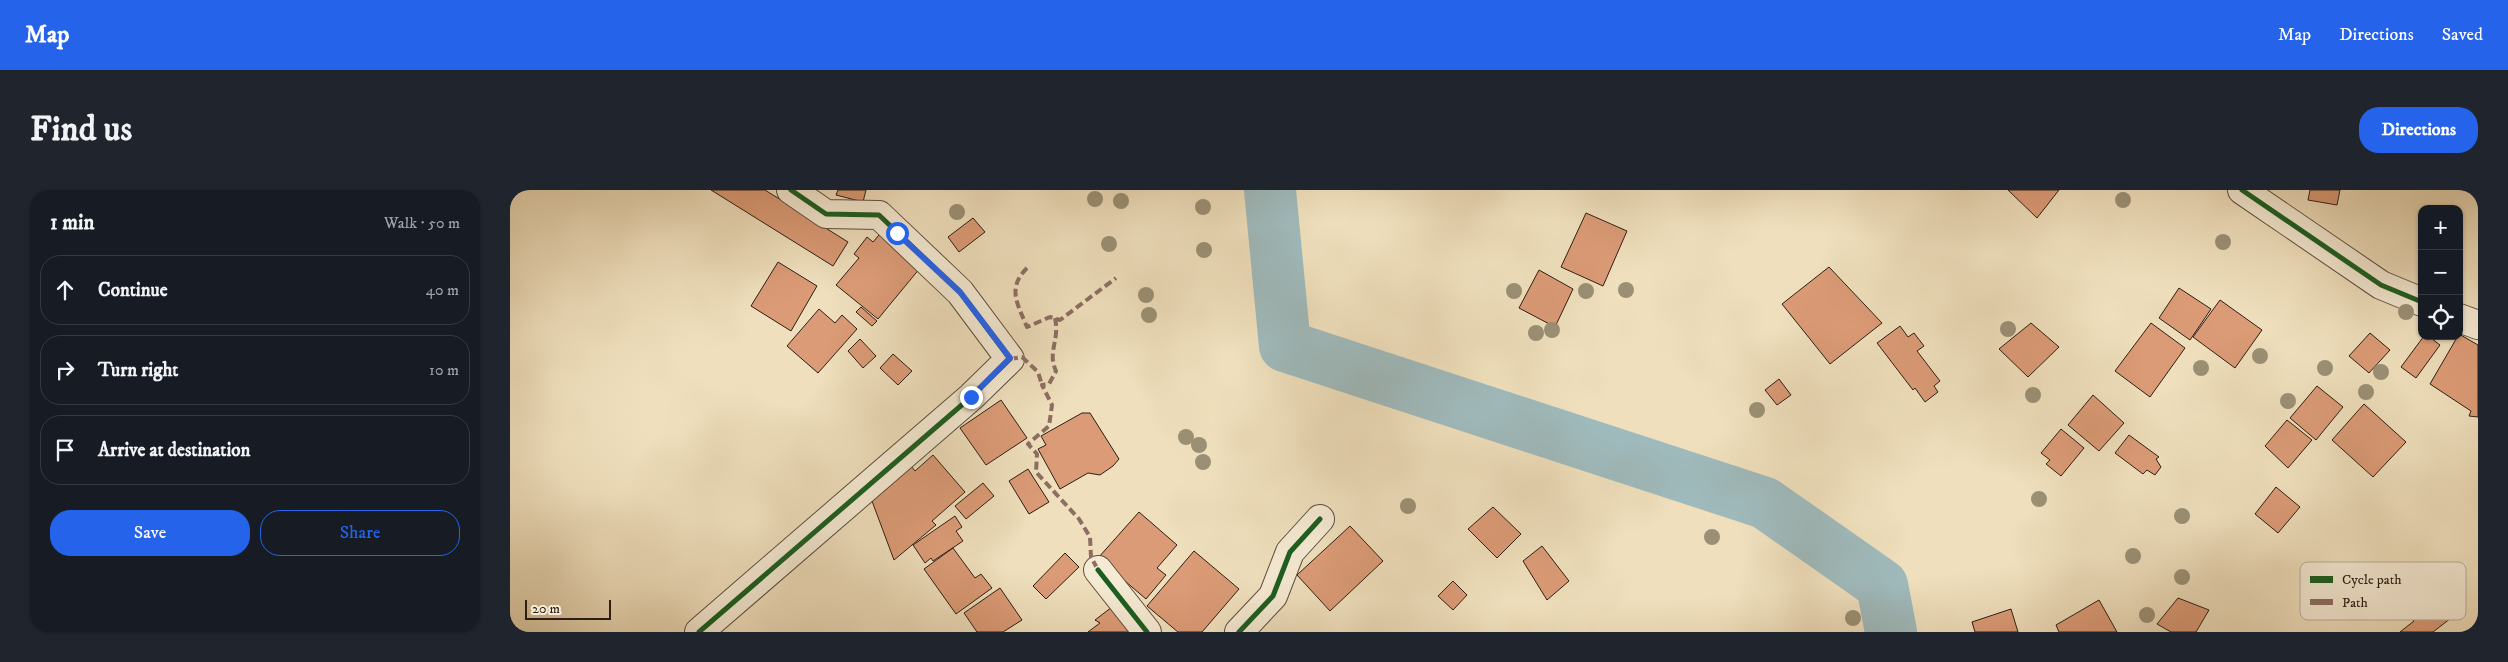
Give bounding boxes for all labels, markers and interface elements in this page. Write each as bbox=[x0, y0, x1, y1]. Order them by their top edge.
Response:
text: Map bbox=[25, 20, 69, 50]
text: Map bbox=[2278, 24, 2311, 46]
text: Directions bbox=[2339, 24, 2414, 46]
text: Saved bbox=[2442, 24, 2483, 46]
button: Directions bbox=[2359, 107, 2478, 153]
text: Find us bbox=[30, 108, 132, 152]
map controls bbox=[2418, 205, 2463, 340]
button: + bbox=[2418, 205, 2463, 250]
text: 1 min bbox=[50, 210, 94, 236]
text: Walk · 50 m bbox=[384, 213, 460, 233]
route start bbox=[886, 222, 909, 245]
button: − bbox=[2418, 250, 2463, 295]
icon: ahead bbox=[51, 276, 79, 304]
text: Continue bbox=[98, 279, 168, 302]
text: 40 m bbox=[426, 280, 459, 300]
button: locate bbox=[2418, 295, 2463, 340]
icon: right bbox=[51, 356, 79, 384]
text: Turn right bbox=[98, 359, 178, 382]
text: 10 m bbox=[429, 360, 459, 380]
route end bbox=[960, 386, 983, 409]
icon: arrive bbox=[51, 436, 79, 464]
text: Arrive at destination bbox=[98, 439, 250, 462]
button: Save bbox=[50, 510, 250, 556]
button: Share bbox=[260, 510, 460, 556]
legend bbox=[2300, 562, 2466, 620]
text: Cycle path bbox=[2342, 571, 2402, 589]
text: Path bbox=[2342, 594, 2369, 612]
scale bar bbox=[525, 597, 611, 620]
text: 20 m bbox=[532, 600, 560, 618]

